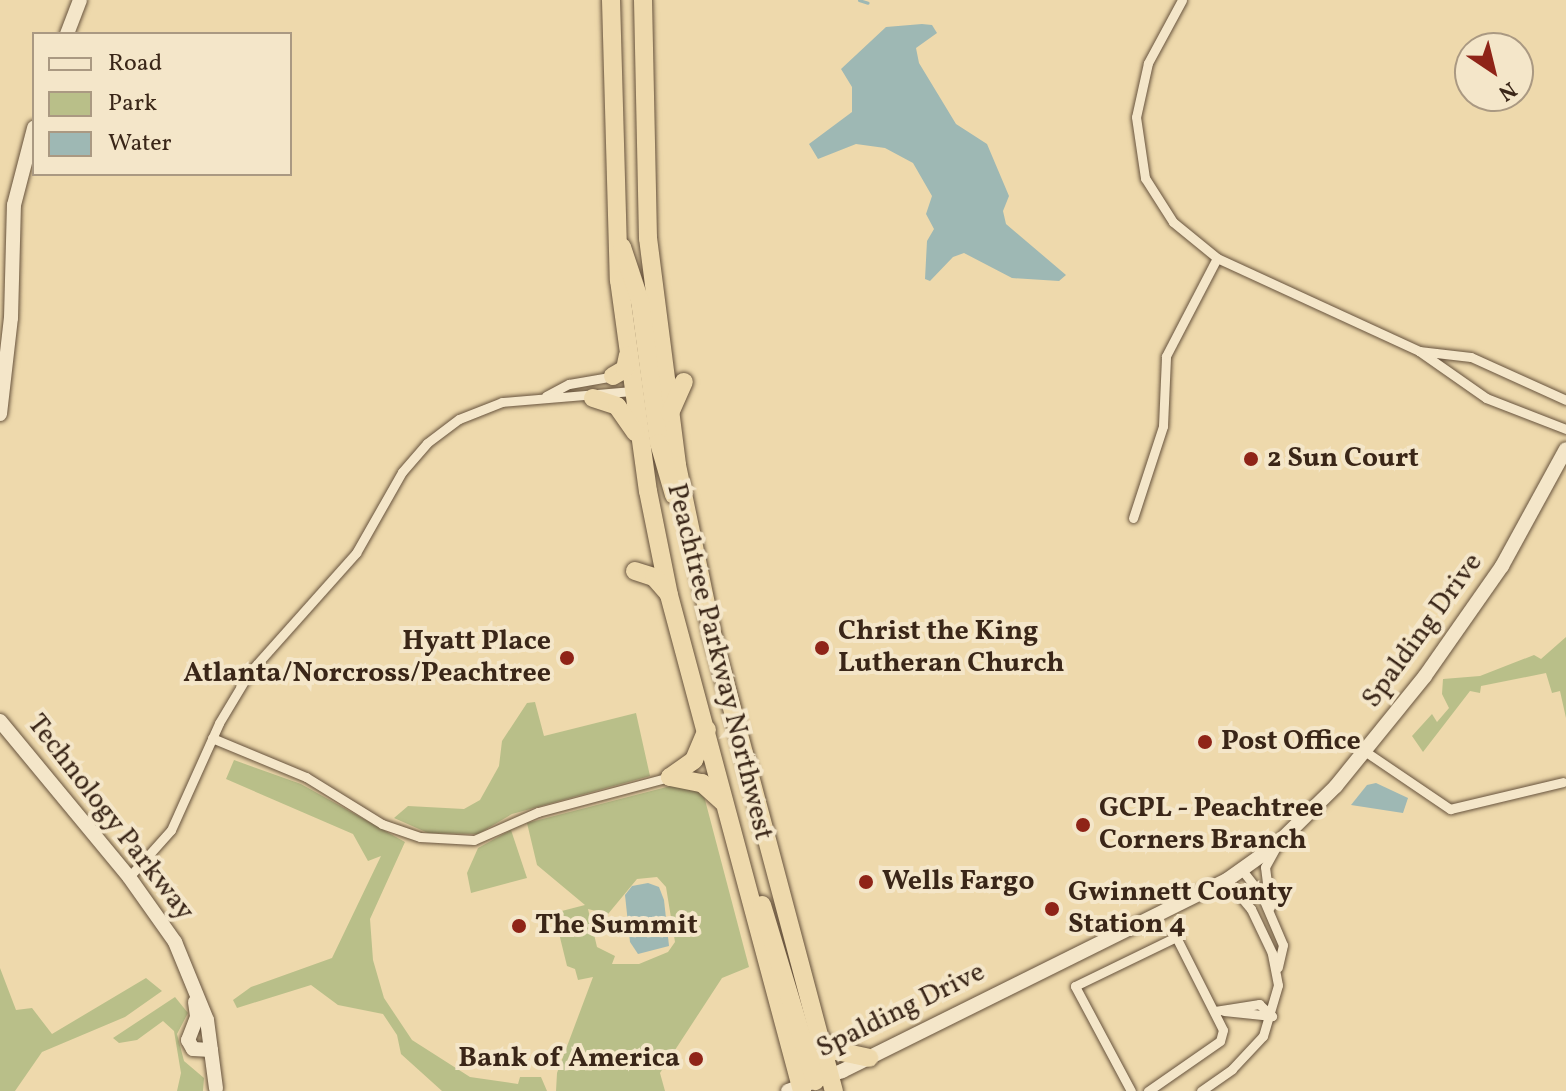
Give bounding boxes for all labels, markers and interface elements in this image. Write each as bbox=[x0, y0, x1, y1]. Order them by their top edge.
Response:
legend bbox=[32, 32, 292, 176]
north arrow bbox=[1454, 32, 1534, 112]
text: Road bbox=[108, 47, 162, 81]
text: N bbox=[1491, 73, 1522, 108]
text: Park bbox=[108, 87, 157, 121]
text: Water bbox=[108, 127, 172, 161]
place label: 2 Sun Court bbox=[1267, 442, 1419, 476]
marker: 2 Sun Court bbox=[1242, 450, 1260, 468]
street label: Peachtree Parkway Northwest bbox=[658, 480, 780, 844]
street label: Spalding Drive bbox=[1356, 547, 1490, 715]
place label: Christ the King Lutheran Church bbox=[838, 615, 1064, 681]
place label: Hyatt Place Atlanta/Norcross/Peachtree bbox=[183, 625, 551, 691]
marker: Christ the King Lutheran Church bbox=[813, 639, 831, 657]
marker: Hyatt Place Atlanta/Norcross/Peachtree bbox=[558, 649, 576, 667]
street label: Technology Parkway bbox=[19, 708, 201, 928]
place label: Post Office bbox=[1221, 725, 1361, 759]
marker: Post Office bbox=[1196, 733, 1214, 751]
place label: GCPL - Peachtree Corners Branch bbox=[1099, 792, 1325, 858]
marker: GCPL - Peachtree Corners Branch bbox=[1074, 816, 1092, 834]
place label: Wells Fargo bbox=[882, 865, 1034, 899]
marker: Wells Fargo bbox=[857, 873, 875, 891]
place label: Gwinnett County Station 4 bbox=[1068, 876, 1293, 942]
marker: Gwinnett County Station 4 bbox=[1043, 900, 1061, 918]
place label: The Summit bbox=[535, 909, 698, 943]
marker: The Summit bbox=[510, 917, 528, 935]
street label: Spalding Drive bbox=[811, 956, 991, 1066]
place label: Bank of America bbox=[461, 1042, 680, 1076]
marker: Bank of America bbox=[687, 1050, 705, 1068]

